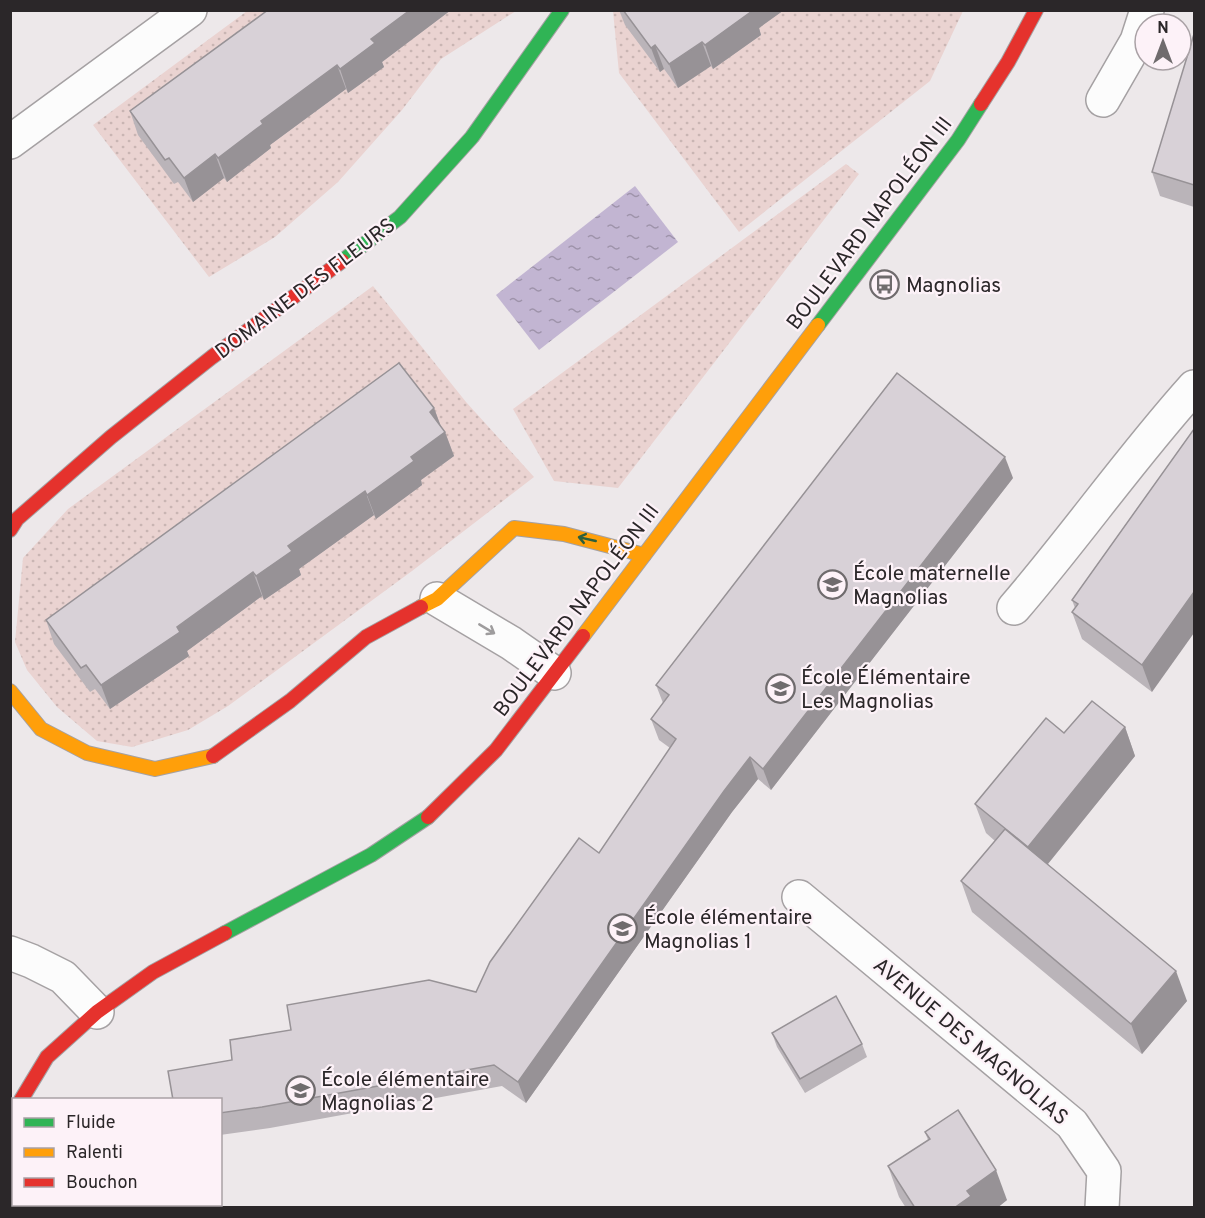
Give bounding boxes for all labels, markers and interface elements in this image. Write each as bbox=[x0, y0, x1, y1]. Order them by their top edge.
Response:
north arrow bbox=[1133, 12, 1193, 72]
text: N bbox=[1157, 19, 1169, 39]
street label: BOULEVARD NAPOLÉON III bbox=[780, 111, 959, 336]
street label: DOMAINE DES FLEURS bbox=[210, 213, 401, 366]
bus stop icon: Magnolias bbox=[869, 269, 901, 301]
place label: Magnolias bbox=[906, 273, 1001, 300]
street label: BOULEVARD NAPOLÉON III bbox=[487, 498, 666, 723]
one-way arrow bbox=[578, 532, 597, 544]
place label: École maternelle Magnolias bbox=[853, 560, 1011, 612]
school or university icon: École maternelle Magnolias bbox=[816, 569, 848, 601]
one-way arrow bbox=[478, 623, 495, 635]
place label: École Élémentaire Les Magnolias bbox=[801, 664, 971, 716]
school or university icon: École Élémentaire Les Magnolias bbox=[764, 673, 796, 705]
place label: École élémentaire Magnolias 1 bbox=[644, 904, 812, 956]
school or university icon: École élémentaire Magnolias 1 bbox=[607, 913, 639, 945]
street label: AVENUE DES MAGNOLIAS bbox=[867, 952, 1073, 1132]
place label: École élémentaire Magnolias 2 bbox=[321, 1066, 489, 1118]
school or university icon: École élémentaire Magnolias 2 bbox=[284, 1075, 316, 1107]
legend bbox=[12, 1098, 222, 1206]
text: Fluide bbox=[66, 1112, 115, 1135]
text: Ralenti bbox=[66, 1142, 123, 1165]
text: Bouchon bbox=[66, 1172, 138, 1195]

